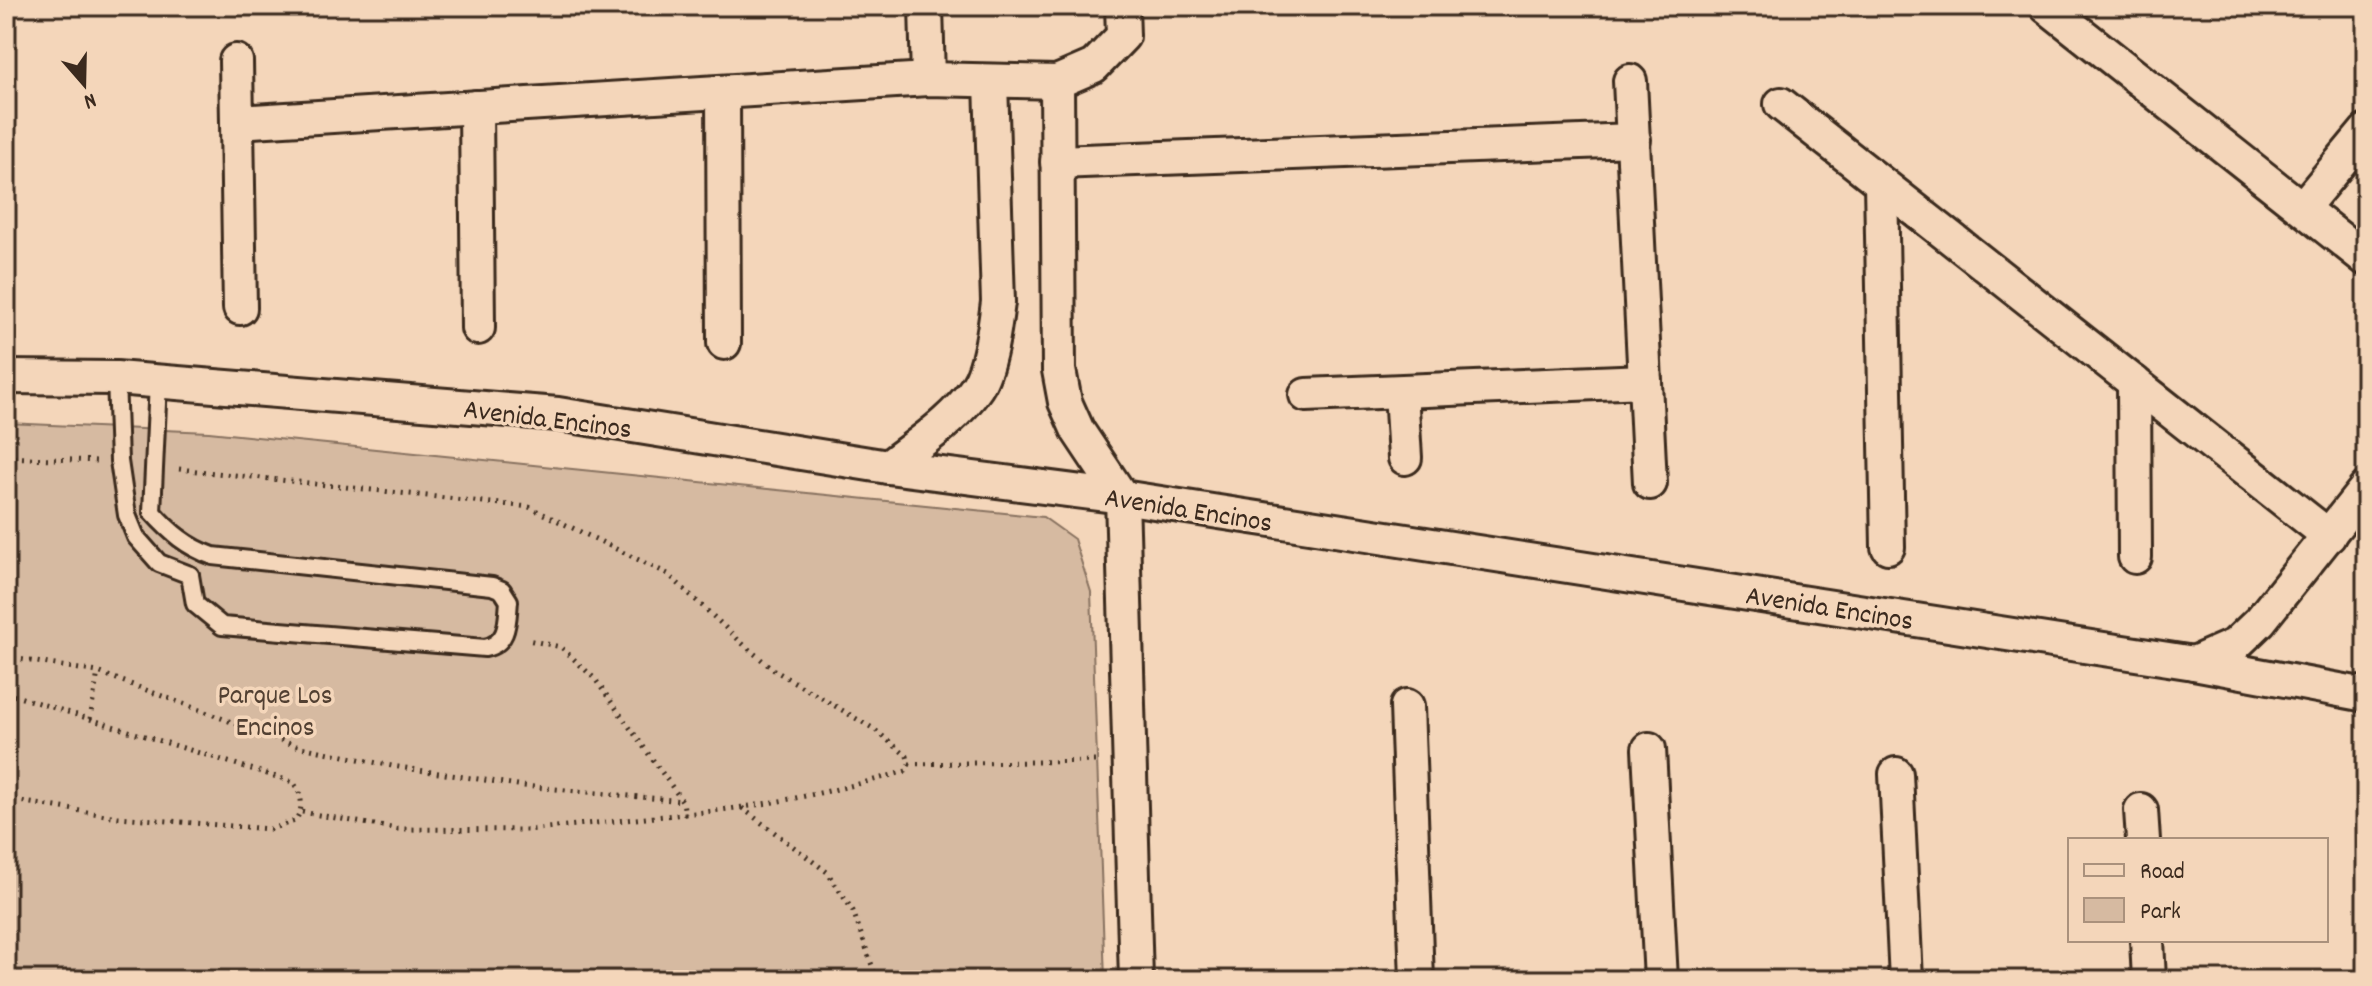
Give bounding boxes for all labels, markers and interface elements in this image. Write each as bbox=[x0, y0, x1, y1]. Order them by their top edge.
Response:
north arrow bbox=[44, 44, 124, 124]
text: N bbox=[79, 83, 100, 116]
street label: Avenida Encinos bbox=[461, 392, 634, 452]
street label: Avenida Encinos bbox=[1102, 480, 1275, 546]
street label: Avenida Encinos bbox=[1743, 578, 1916, 644]
park label: Parque Los Encinos bbox=[217, 678, 333, 750]
legend bbox=[2068, 838, 2328, 942]
text: Road bbox=[2140, 856, 2185, 890]
text: Park bbox=[2140, 896, 2181, 930]

